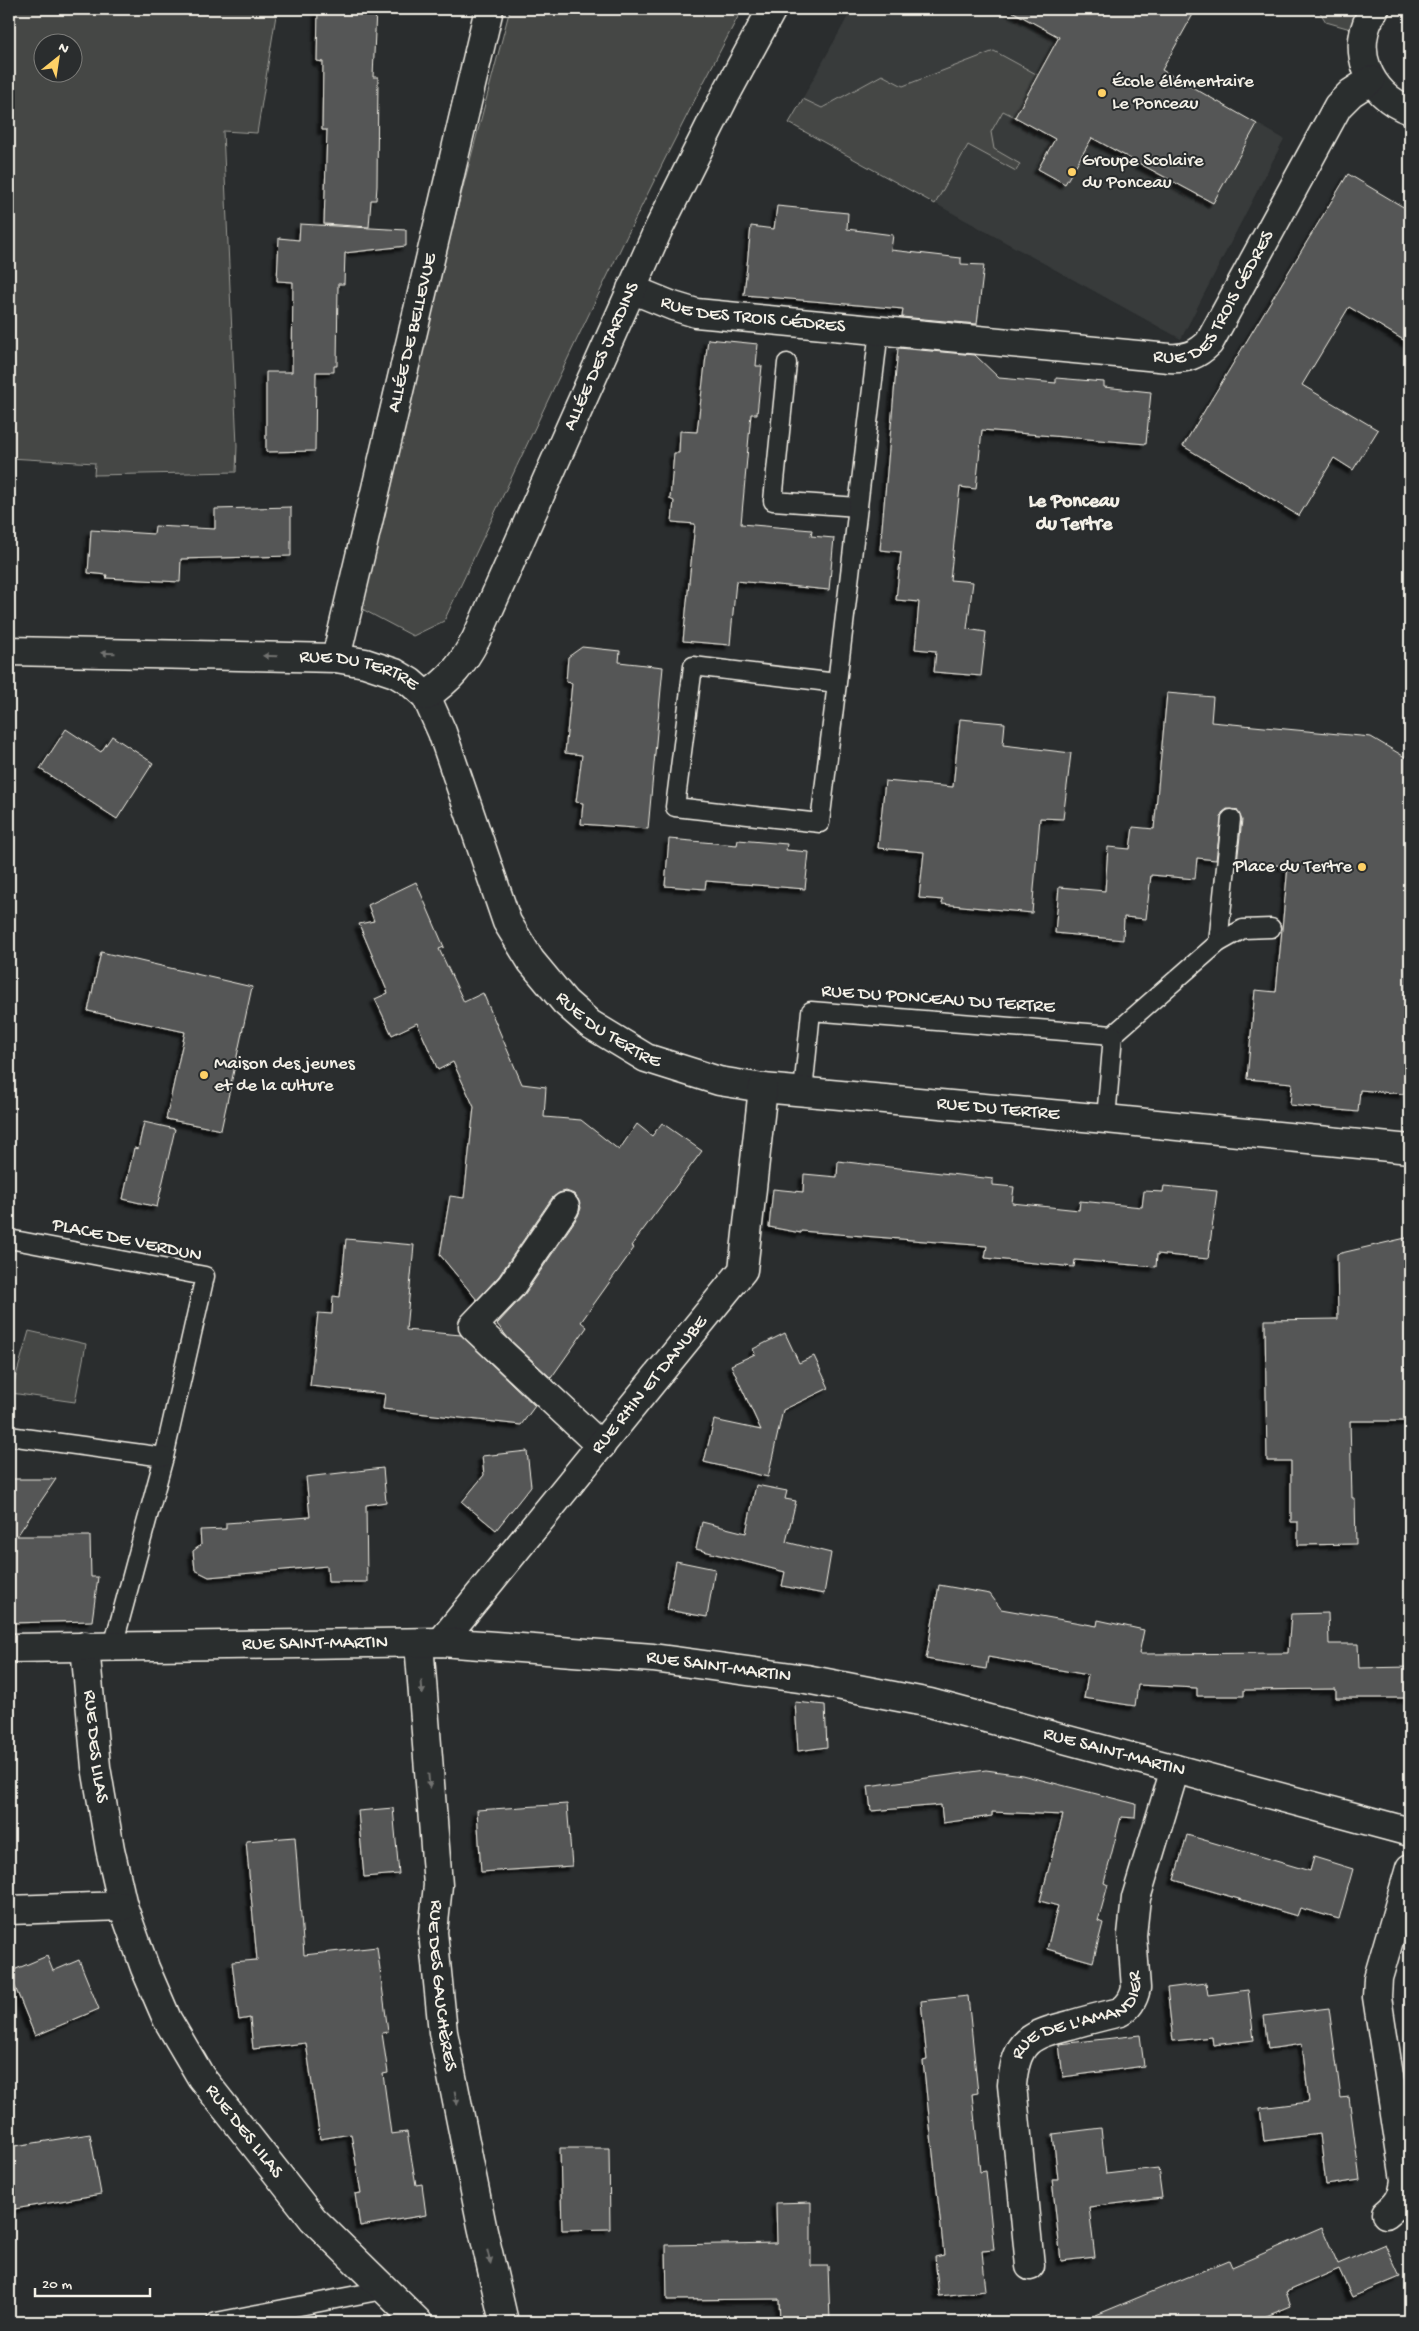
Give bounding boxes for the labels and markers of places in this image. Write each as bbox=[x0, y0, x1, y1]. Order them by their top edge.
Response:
place label: École élémentaire Le Ponceau bbox=[1112, 71, 1254, 116]
marker: École élémentaire Le Ponceau bbox=[1096, 87, 1108, 99]
place label: Groupe Scolaire du Ponceau bbox=[1082, 150, 1204, 195]
marker: Groupe Scolaire du Ponceau bbox=[1066, 166, 1078, 178]
place label: Place du Tertre bbox=[1232, 856, 1352, 879]
marker: Place du Tertre bbox=[1356, 861, 1368, 873]
place label: Maison des jeunes et de la culture bbox=[214, 1053, 356, 1098]
marker: Maison des jeunes et de la culture bbox=[198, 1069, 210, 1081]

